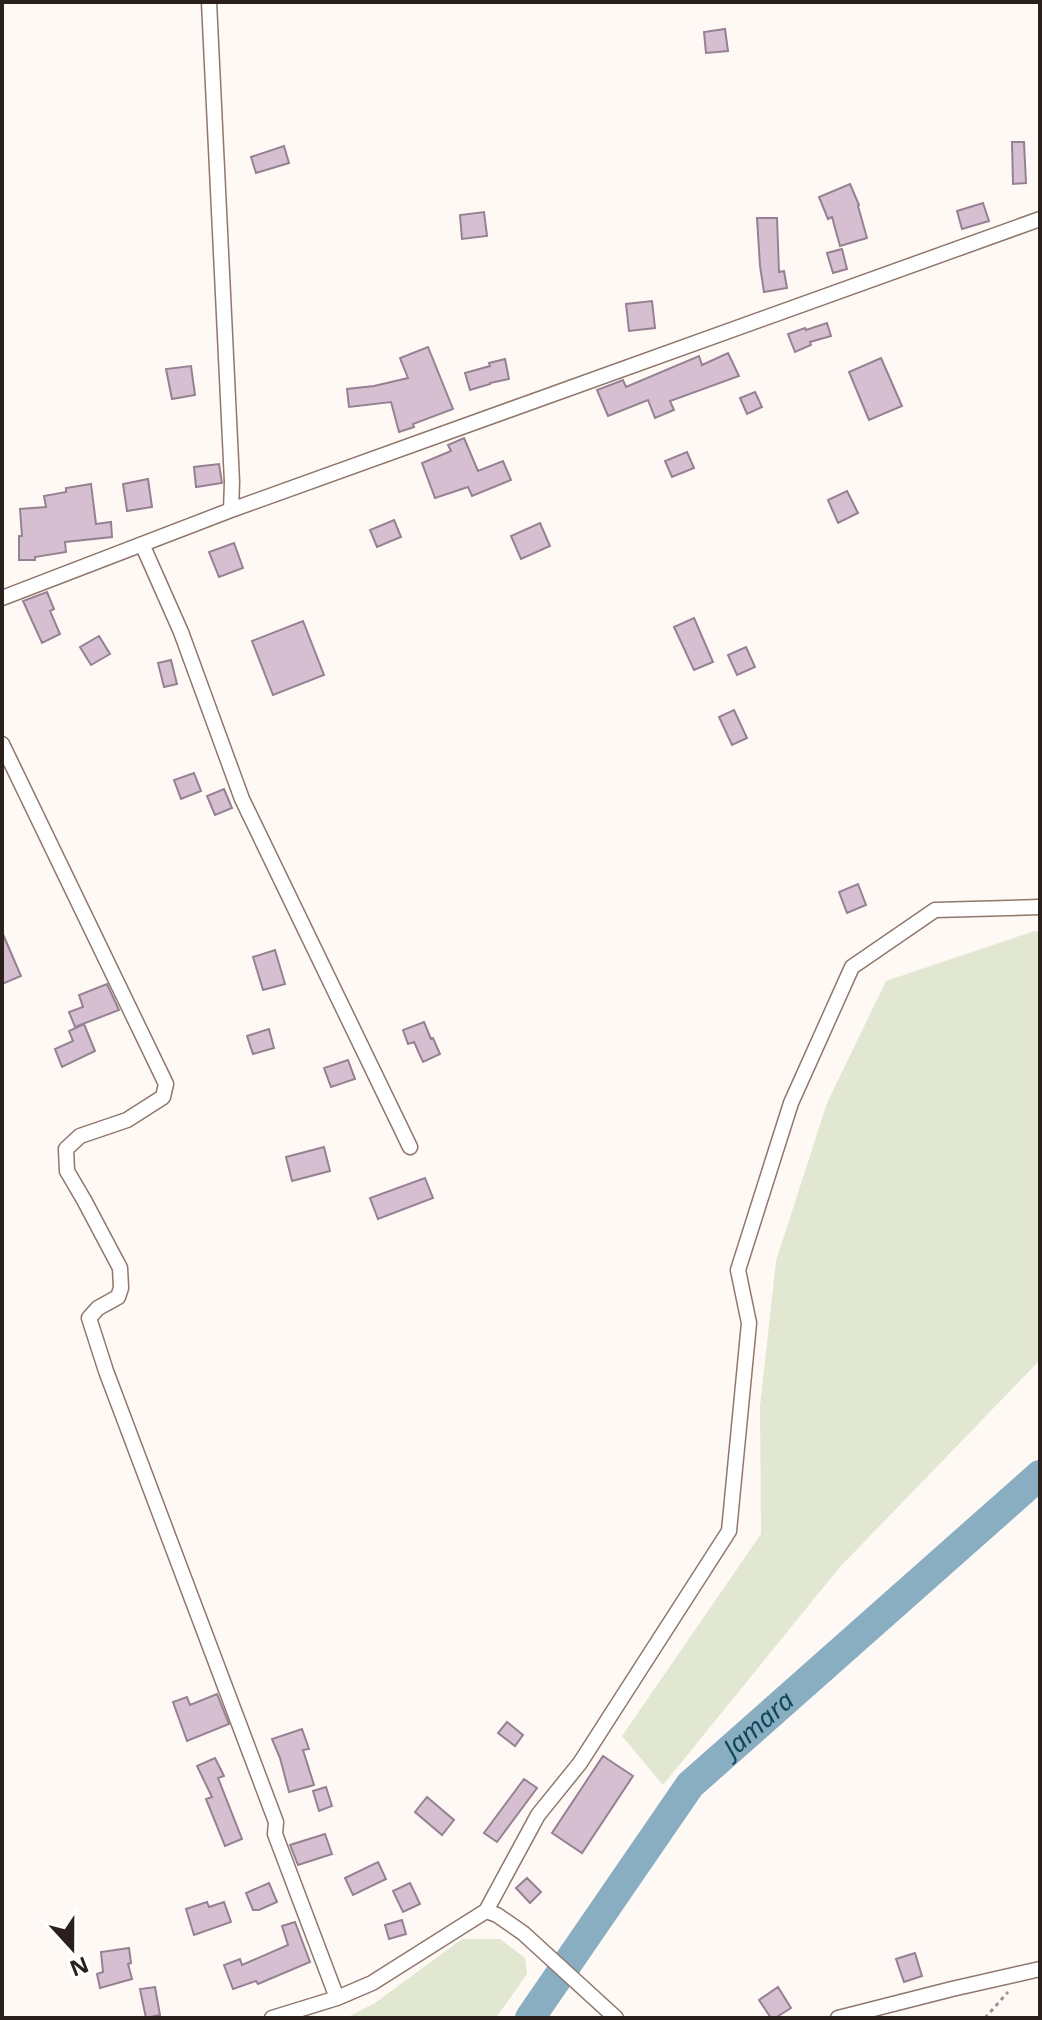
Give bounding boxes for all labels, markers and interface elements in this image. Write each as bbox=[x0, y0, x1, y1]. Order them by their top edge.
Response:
water label: Jamara bbox=[711, 1682, 801, 1768]
north arrow bbox=[32, 1908, 112, 1988]
text: N bbox=[66, 1950, 93, 1985]

